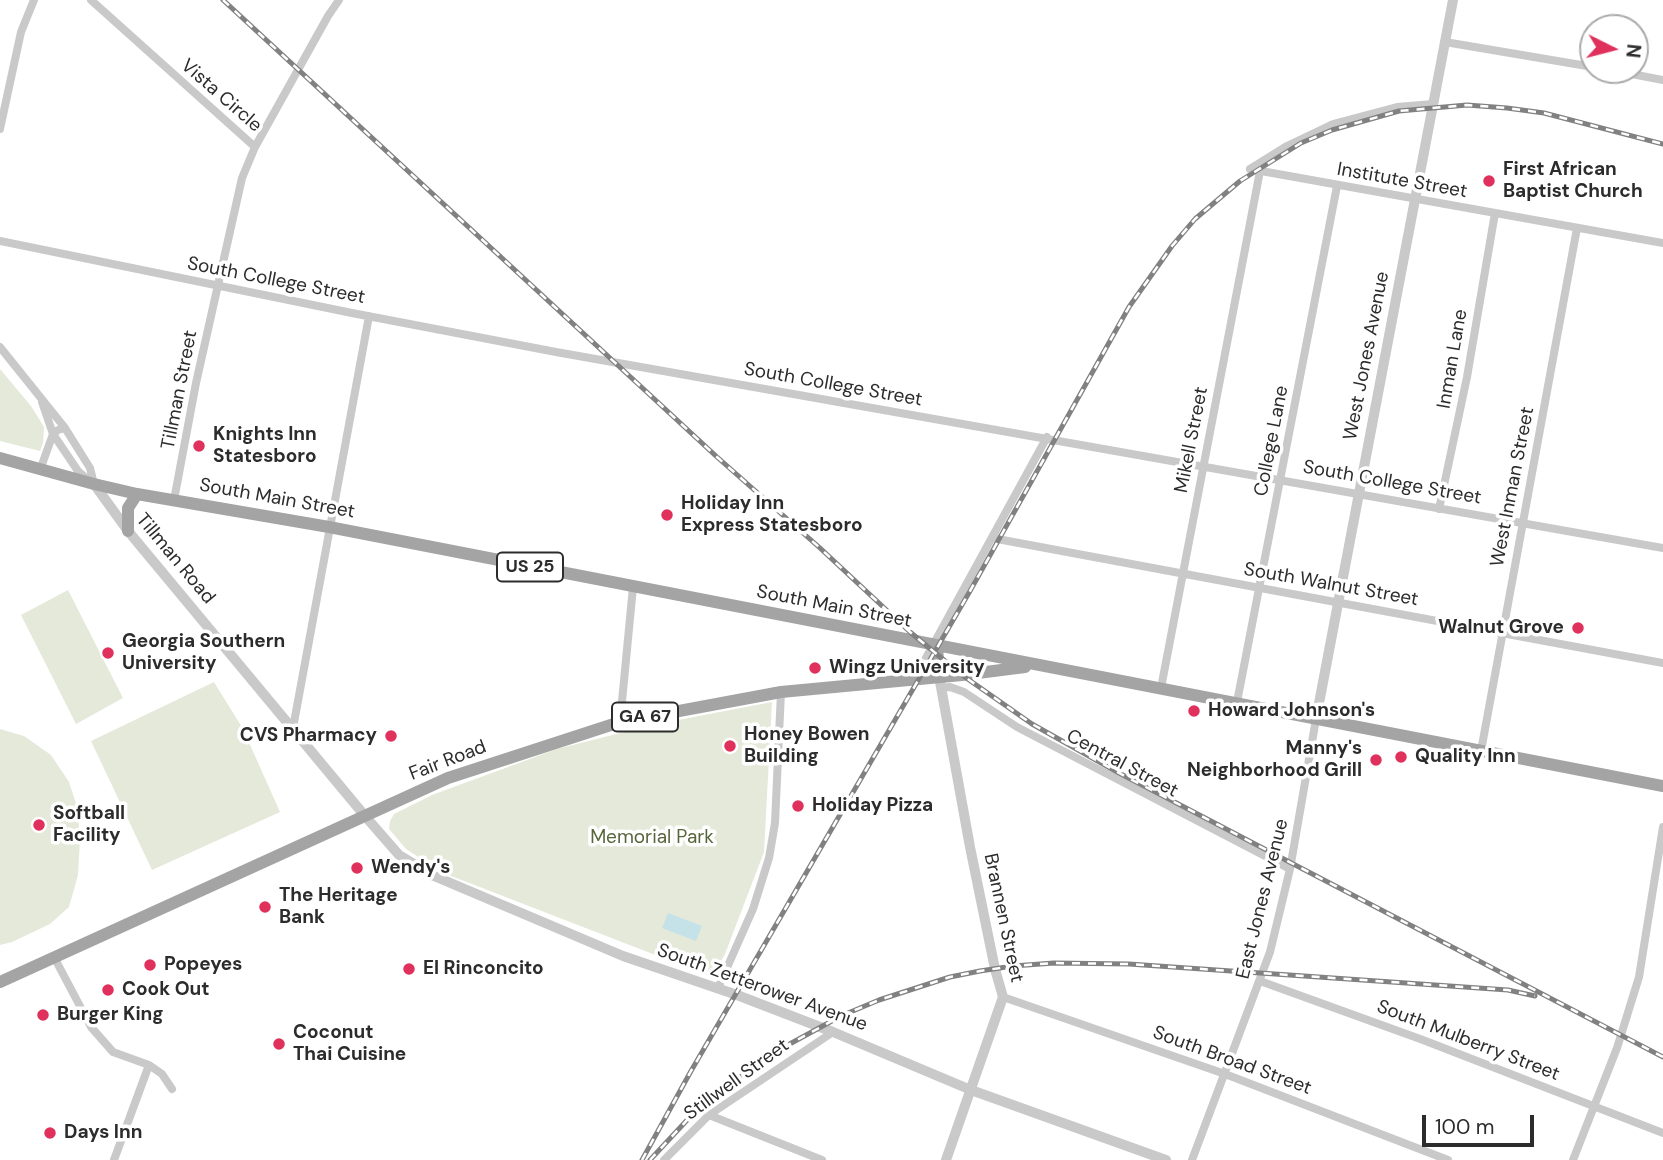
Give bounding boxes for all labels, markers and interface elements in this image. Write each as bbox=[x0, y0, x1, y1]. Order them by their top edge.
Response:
north arrow bbox=[1579, 14, 1649, 84]
text: N bbox=[1620, 43, 1647, 59]
street label: Vista Circle bbox=[176, 55, 266, 137]
street label: Institute Street bbox=[1335, 158, 1469, 204]
place label: First African Baptist Church bbox=[1503, 159, 1643, 203]
marker: First African Baptist Church bbox=[1481, 173, 1497, 189]
street label: South College Street bbox=[185, 253, 367, 309]
street label: West Jones Avenue bbox=[1339, 270, 1395, 442]
street label: Inman Lane bbox=[1433, 307, 1473, 411]
street label: Tillman Street bbox=[157, 329, 203, 451]
street label: South College Street bbox=[742, 358, 924, 412]
street label: College Lane bbox=[1250, 384, 1294, 498]
street label: Mikell Street bbox=[1171, 385, 1213, 495]
street label: West Inman Street bbox=[1486, 405, 1540, 569]
place label: Knights Inn Statesboro bbox=[213, 424, 317, 468]
marker: Knights Inn Statesboro bbox=[191, 438, 207, 454]
street label: South College Street bbox=[1301, 456, 1483, 510]
street label: South Main Street bbox=[198, 474, 356, 524]
place label: Holiday Inn Express Statesboro bbox=[681, 493, 863, 537]
marker: Holiday Inn Express Statesboro bbox=[659, 507, 675, 523]
street label: Tillman Road bbox=[131, 509, 219, 609]
road number: US 25 bbox=[497, 552, 563, 582]
street label: South Walnut Street bbox=[1242, 558, 1420, 612]
street label: South Main Street bbox=[755, 581, 913, 633]
place label: Walnut Grove bbox=[1438, 617, 1564, 639]
marker: Walnut Grove bbox=[1570, 620, 1586, 636]
place label: Georgia Southern University bbox=[122, 631, 285, 675]
marker: Georgia Southern University bbox=[100, 645, 116, 661]
place label: Wingz University bbox=[829, 657, 985, 679]
marker: Wingz University bbox=[807, 660, 823, 676]
place label: Howard Johnson's bbox=[1208, 700, 1375, 722]
road number: GA 67 bbox=[612, 702, 678, 732]
marker: Howard Johnson's bbox=[1186, 703, 1202, 719]
place label: Honey Bowen Building bbox=[744, 724, 870, 768]
place label: CVS Pharmacy bbox=[240, 725, 377, 747]
street label: Central Street bbox=[1062, 725, 1182, 803]
marker: CVS Pharmacy bbox=[383, 728, 399, 744]
street label: Fair Road bbox=[406, 736, 490, 786]
marker: Honey Bowen Building bbox=[722, 738, 738, 754]
place label: Manny's Neighborhood Grill bbox=[1187, 738, 1362, 782]
place label: Quality Inn bbox=[1415, 746, 1516, 768]
marker: Quality Inn bbox=[1393, 749, 1409, 765]
marker: Manny's Neighborhood Grill bbox=[1368, 752, 1384, 768]
place label: Holiday Pizza bbox=[812, 795, 933, 817]
marker: Holiday Pizza bbox=[790, 798, 806, 814]
place label: Softball Facility bbox=[53, 803, 125, 847]
marker: Softball Facility bbox=[31, 817, 47, 833]
street label: East Jones Avenue bbox=[1232, 817, 1294, 981]
park label: Memorial Park bbox=[590, 827, 714, 849]
street label: Brannen Street bbox=[978, 851, 1028, 985]
place label: Wendy's bbox=[371, 857, 450, 879]
marker: Wendy's bbox=[349, 860, 365, 876]
place label: The Heritage Bank bbox=[279, 885, 398, 929]
marker: The Heritage Bank bbox=[257, 899, 273, 915]
street label: South Zetterower Avenue bbox=[654, 939, 870, 1037]
place label: Popeyes bbox=[164, 954, 242, 976]
marker: Popeyes bbox=[142, 957, 158, 973]
place label: El Rinconcito bbox=[423, 958, 544, 980]
marker: El Rinconcito bbox=[401, 961, 417, 977]
place label: Cook Out bbox=[122, 979, 209, 1001]
marker: Cook Out bbox=[100, 982, 116, 998]
street label: South Mulberry Street bbox=[1373, 996, 1563, 1086]
place label: Burger King bbox=[57, 1004, 164, 1026]
marker: Burger King bbox=[35, 1007, 51, 1023]
place label: Coconut Thai Cuisine bbox=[293, 1022, 406, 1066]
street label: South Broad Street bbox=[1150, 1022, 1314, 1100]
street label: Stillwell Street bbox=[680, 1034, 794, 1126]
marker: Coconut Thai Cuisine bbox=[271, 1036, 287, 1052]
scale bar bbox=[1425, 1100, 1537, 1144]
text: 100 m bbox=[1435, 1113, 1495, 1141]
place label: Days Inn bbox=[64, 1122, 142, 1144]
marker: Days Inn bbox=[42, 1125, 58, 1141]

